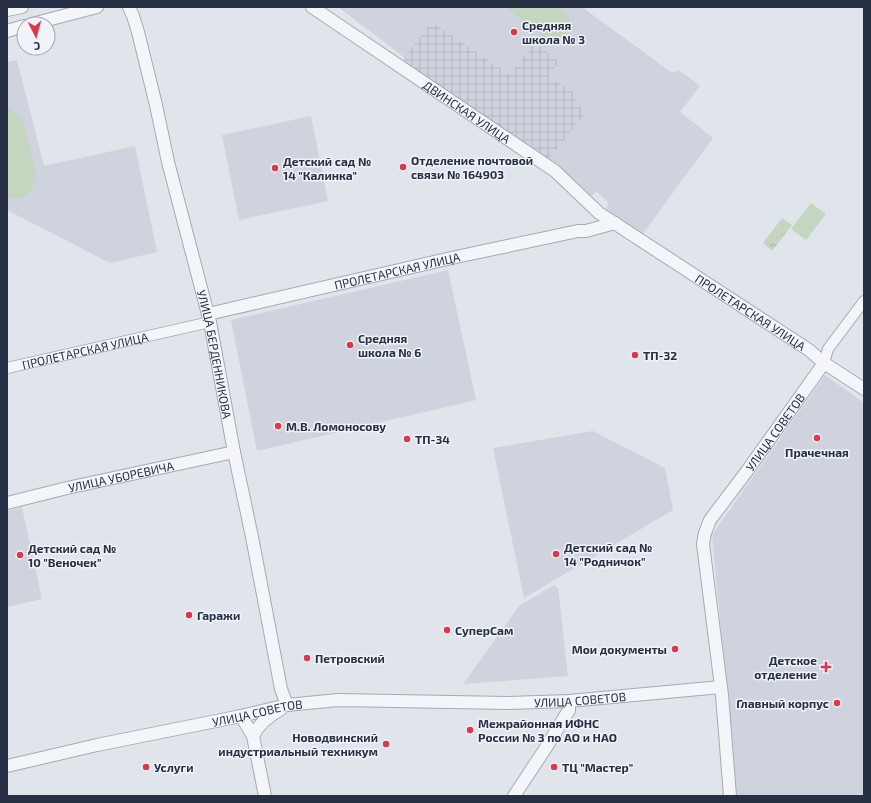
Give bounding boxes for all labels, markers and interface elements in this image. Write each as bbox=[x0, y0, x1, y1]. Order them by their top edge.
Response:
north arrow bbox=[16, 16, 56, 56]
place label: Средняя школа № 3 bbox=[522, 18, 585, 46]
marker: Средняя школа № 3 bbox=[509, 27, 519, 37]
text: С bbox=[33, 40, 41, 53]
street label: ДВИНСКАЯ УЛИЦА bbox=[421, 77, 514, 146]
place label: Отделение почтовой связи № 164903 bbox=[411, 153, 533, 181]
place label: Детский сад № 14 "Калинка" bbox=[283, 154, 371, 182]
marker: Отделение почтовой связи № 164903 bbox=[398, 162, 408, 172]
marker: Детский сад № 14 "Калинка" bbox=[270, 163, 280, 173]
street label: ПРОЛЕТАРСКАЯ УЛИЦА bbox=[333, 249, 462, 292]
street label: ПРОЛЕТАРСКАЯ УЛИЦА bbox=[693, 271, 809, 353]
street label: УЛИЦА БЕРДЕННИКОВА bbox=[195, 288, 235, 420]
street label: ПРОЛЕТАРСКАЯ УЛИЦА bbox=[21, 329, 150, 371]
place label: Средняя школа № 6 bbox=[358, 331, 421, 359]
marker: Средняя школа № 6 bbox=[345, 340, 355, 350]
place label: ТП-32 bbox=[643, 348, 677, 362]
marker: ТП-32 bbox=[630, 350, 640, 360]
street label: УЛИЦА СОВЕТОВ bbox=[742, 390, 807, 473]
place label: М.В. Ломоносову bbox=[286, 419, 386, 433]
marker: М.В. Ломоносову bbox=[273, 421, 283, 431]
place label: ТП-34 bbox=[415, 432, 450, 446]
marker: Прачечная bbox=[812, 433, 822, 443]
marker: ТП-34 bbox=[402, 434, 412, 444]
place label: Прачечная bbox=[785, 445, 849, 459]
street label: УЛИЦА УБОРЕВИЧА bbox=[67, 458, 175, 495]
place label: Детский сад № 14 "Родничок" bbox=[564, 540, 652, 568]
place label: Детский сад № 10 "Веночек" bbox=[28, 541, 116, 569]
marker: Детский сад № 14 "Родничок" bbox=[551, 549, 561, 559]
marker: Детский сад № 10 "Веночек" bbox=[15, 550, 25, 560]
place label: Гаражи bbox=[197, 608, 240, 622]
marker: Гаражи bbox=[184, 610, 194, 620]
place label: СуперСам bbox=[455, 623, 513, 637]
marker: СуперСам bbox=[442, 625, 452, 635]
place label: Мои документы bbox=[572, 642, 667, 656]
marker: Мои документы bbox=[670, 644, 680, 654]
place label: Петровский bbox=[315, 651, 385, 665]
marker: Петровский bbox=[302, 653, 312, 663]
place label: Детское отделение bbox=[754, 653, 817, 681]
marker: Детское отделение bbox=[820, 661, 832, 673]
street label: УЛИЦА СОВЕТОВ bbox=[534, 689, 627, 709]
place label: Главный корпус bbox=[736, 696, 829, 710]
street label: УЛИЦА СОВЕТОВ bbox=[211, 697, 303, 729]
marker: Главный корпус bbox=[832, 698, 842, 708]
place label: Межрайонная ИФНС России № 3 по АО и НАО bbox=[478, 716, 617, 744]
marker: Межрайонная ИФНС России № 3 по АО и НАО bbox=[465, 725, 475, 735]
place label: Новодвинский индустриальный техникум bbox=[218, 730, 378, 758]
marker: Новодвинский индустриальный техникум bbox=[381, 739, 391, 749]
place label: Услуги bbox=[154, 760, 194, 774]
place label: ТЦ "Мастер" bbox=[562, 760, 633, 774]
marker: Услуги bbox=[141, 762, 151, 772]
marker: ТЦ "Мастер" bbox=[549, 762, 559, 772]

